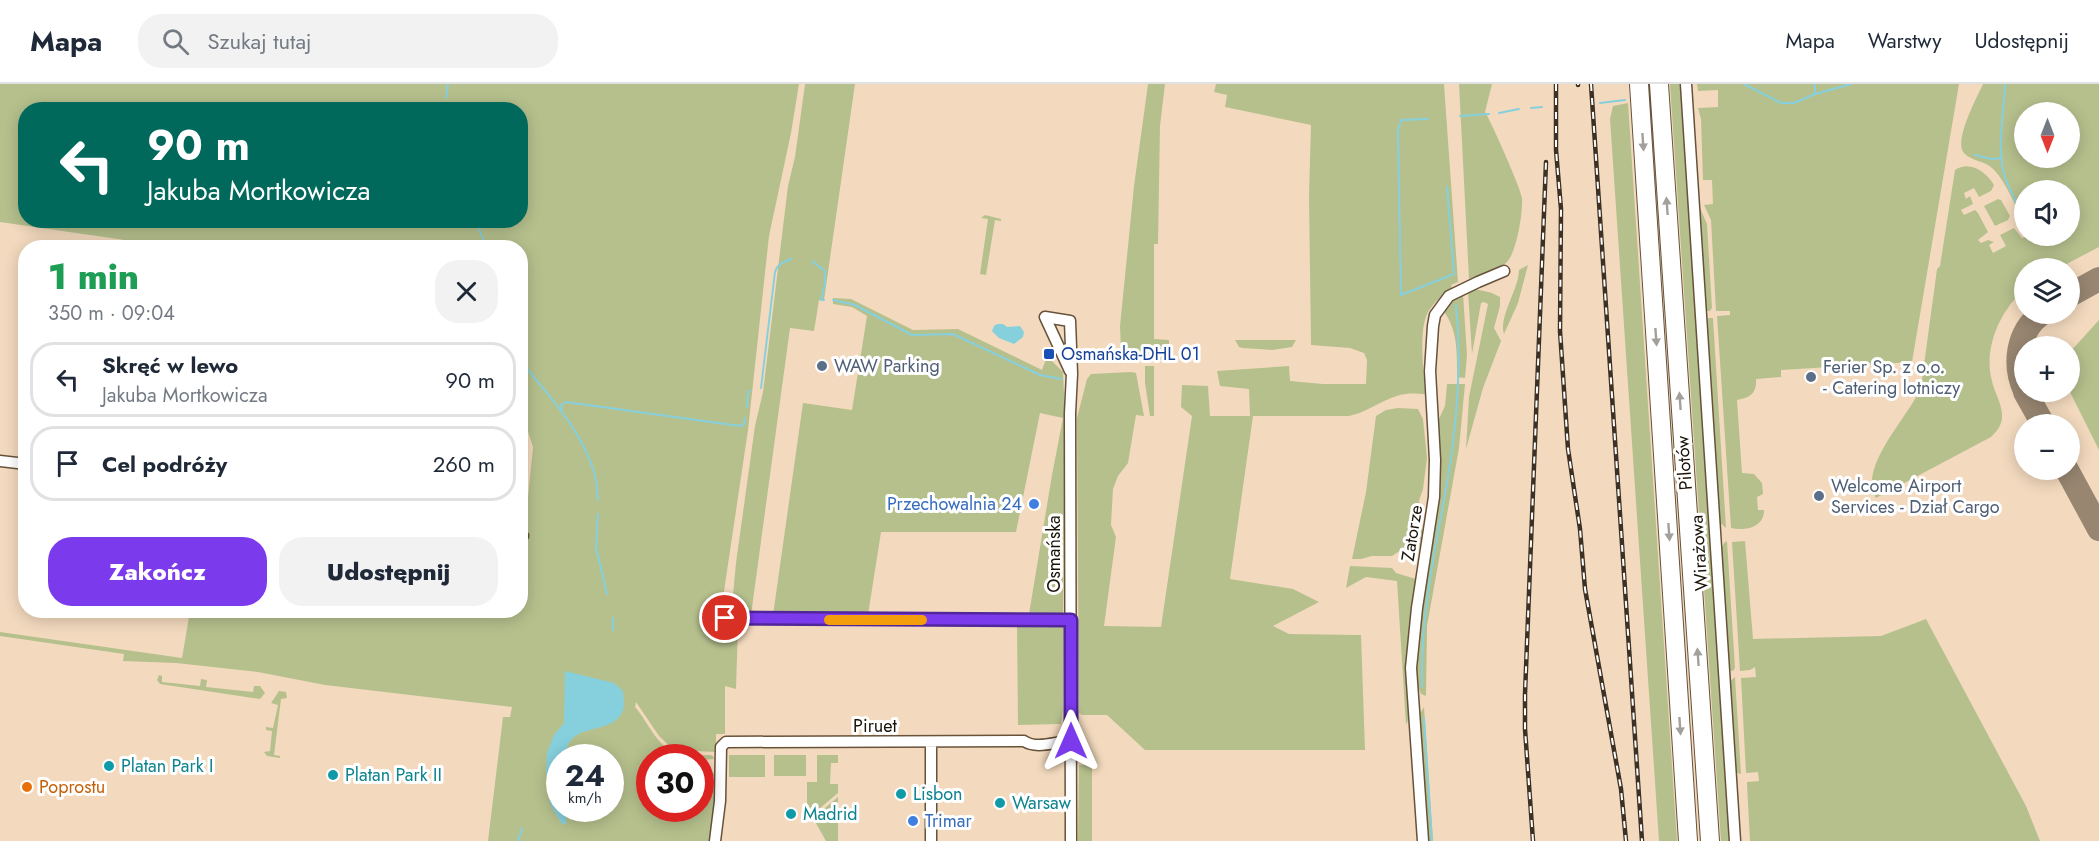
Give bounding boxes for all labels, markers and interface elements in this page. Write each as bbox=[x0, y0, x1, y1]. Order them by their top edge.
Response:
search box bbox=[138, 14, 558, 68]
text: Mapa bbox=[30, 21, 102, 62]
icon: search bbox=[159, 25, 192, 58]
text: Szukaj tutaj bbox=[207, 25, 311, 57]
text: Mapa bbox=[1786, 26, 1835, 56]
text: Warstwy bbox=[1868, 26, 1941, 56]
text: Udostępnij bbox=[1974, 26, 2069, 56]
north arrow bbox=[2014, 102, 2080, 168]
map controls bbox=[2014, 102, 2080, 480]
text: 90 m bbox=[147, 115, 250, 176]
icon: left bbox=[48, 126, 126, 204]
one-way arrow bbox=[1638, 133, 1648, 152]
text: Jakuba Mortkowicza bbox=[147, 171, 371, 210]
button: sound bbox=[2014, 180, 2080, 246]
one-way arrow bbox=[1663, 197, 1672, 216]
text: 1 min bbox=[48, 250, 139, 302]
button: layers bbox=[2014, 258, 2080, 324]
button: close bbox=[435, 260, 498, 323]
text: 350 m · 09:04 bbox=[48, 299, 175, 328]
one-way arrow bbox=[1651, 327, 1660, 346]
button: + bbox=[2014, 336, 2080, 402]
place label: Osmańska-DHL 01 bbox=[1061, 341, 1200, 367]
marker: Osmańska-DHL 01 bbox=[1042, 347, 1056, 361]
text: Skręć w lewo bbox=[102, 349, 238, 381]
place label: WAW Parking bbox=[834, 353, 940, 379]
place label: Ferier Sp. z o.o. - Catering lotniczy bbox=[1823, 354, 1960, 401]
marker: WAW Parking bbox=[815, 359, 829, 373]
icon: left bbox=[51, 363, 84, 396]
text: 90 m bbox=[445, 364, 495, 396]
marker: Ferier Sp. z o.o. - Catering lotniczy bbox=[1804, 370, 1818, 384]
text: Jakuba Mortkowicza bbox=[102, 381, 268, 410]
one-way arrow bbox=[1676, 392, 1685, 411]
button: − bbox=[2014, 414, 2080, 480]
street label: Pilotów bbox=[1669, 434, 1699, 491]
icon: arrive bbox=[51, 447, 84, 480]
text: Cel podróży bbox=[102, 448, 227, 480]
text: 260 m bbox=[433, 448, 495, 480]
place label: Welcome Airport Services - Dział Cargo bbox=[1831, 473, 2000, 520]
marker: Welcome Airport Services - Dział Cargo bbox=[1812, 489, 1826, 503]
place label: Przechowalnia 24 bbox=[887, 491, 1022, 517]
marker: Przechowalnia 24 bbox=[1027, 497, 1041, 511]
street label: Zatorze bbox=[1395, 503, 1429, 563]
street label: Wirażowa bbox=[1683, 514, 1715, 592]
street label: Osmańska bbox=[1041, 515, 1067, 593]
one-way arrow bbox=[1664, 522, 1673, 541]
button: Zakończ bbox=[48, 537, 267, 606]
button: Udostępnij bbox=[279, 537, 498, 606]
pin bbox=[699, 592, 750, 643]
icon: arrive bbox=[708, 601, 741, 634]
one-way arrow bbox=[1693, 647, 1703, 666]
position arrow bbox=[1039, 709, 1103, 773]
street label: Piruet bbox=[853, 713, 898, 739]
one-way arrow bbox=[1676, 717, 1685, 736]
speed limit sign: 30 bbox=[636, 744, 714, 822]
place label: Platan Park I bbox=[121, 753, 213, 779]
text: 24 bbox=[565, 754, 605, 797]
marker: Platan Park I bbox=[102, 759, 116, 773]
place label: Platan Park II bbox=[345, 762, 442, 788]
marker: Platan Park II bbox=[326, 768, 340, 782]
place label: Poprostu bbox=[39, 774, 105, 800]
marker: Poprostu bbox=[20, 780, 34, 794]
place label: Lisbon bbox=[913, 781, 963, 807]
text: km/h bbox=[568, 787, 602, 809]
marker: Lisbon bbox=[894, 787, 908, 801]
place label: Warsaw bbox=[1012, 790, 1072, 816]
marker: Warsaw bbox=[993, 796, 1007, 810]
place label: Madrid bbox=[803, 801, 858, 827]
marker: Madrid bbox=[784, 807, 798, 821]
place label: Trimar bbox=[925, 808, 972, 834]
marker: Trimar bbox=[906, 814, 920, 828]

